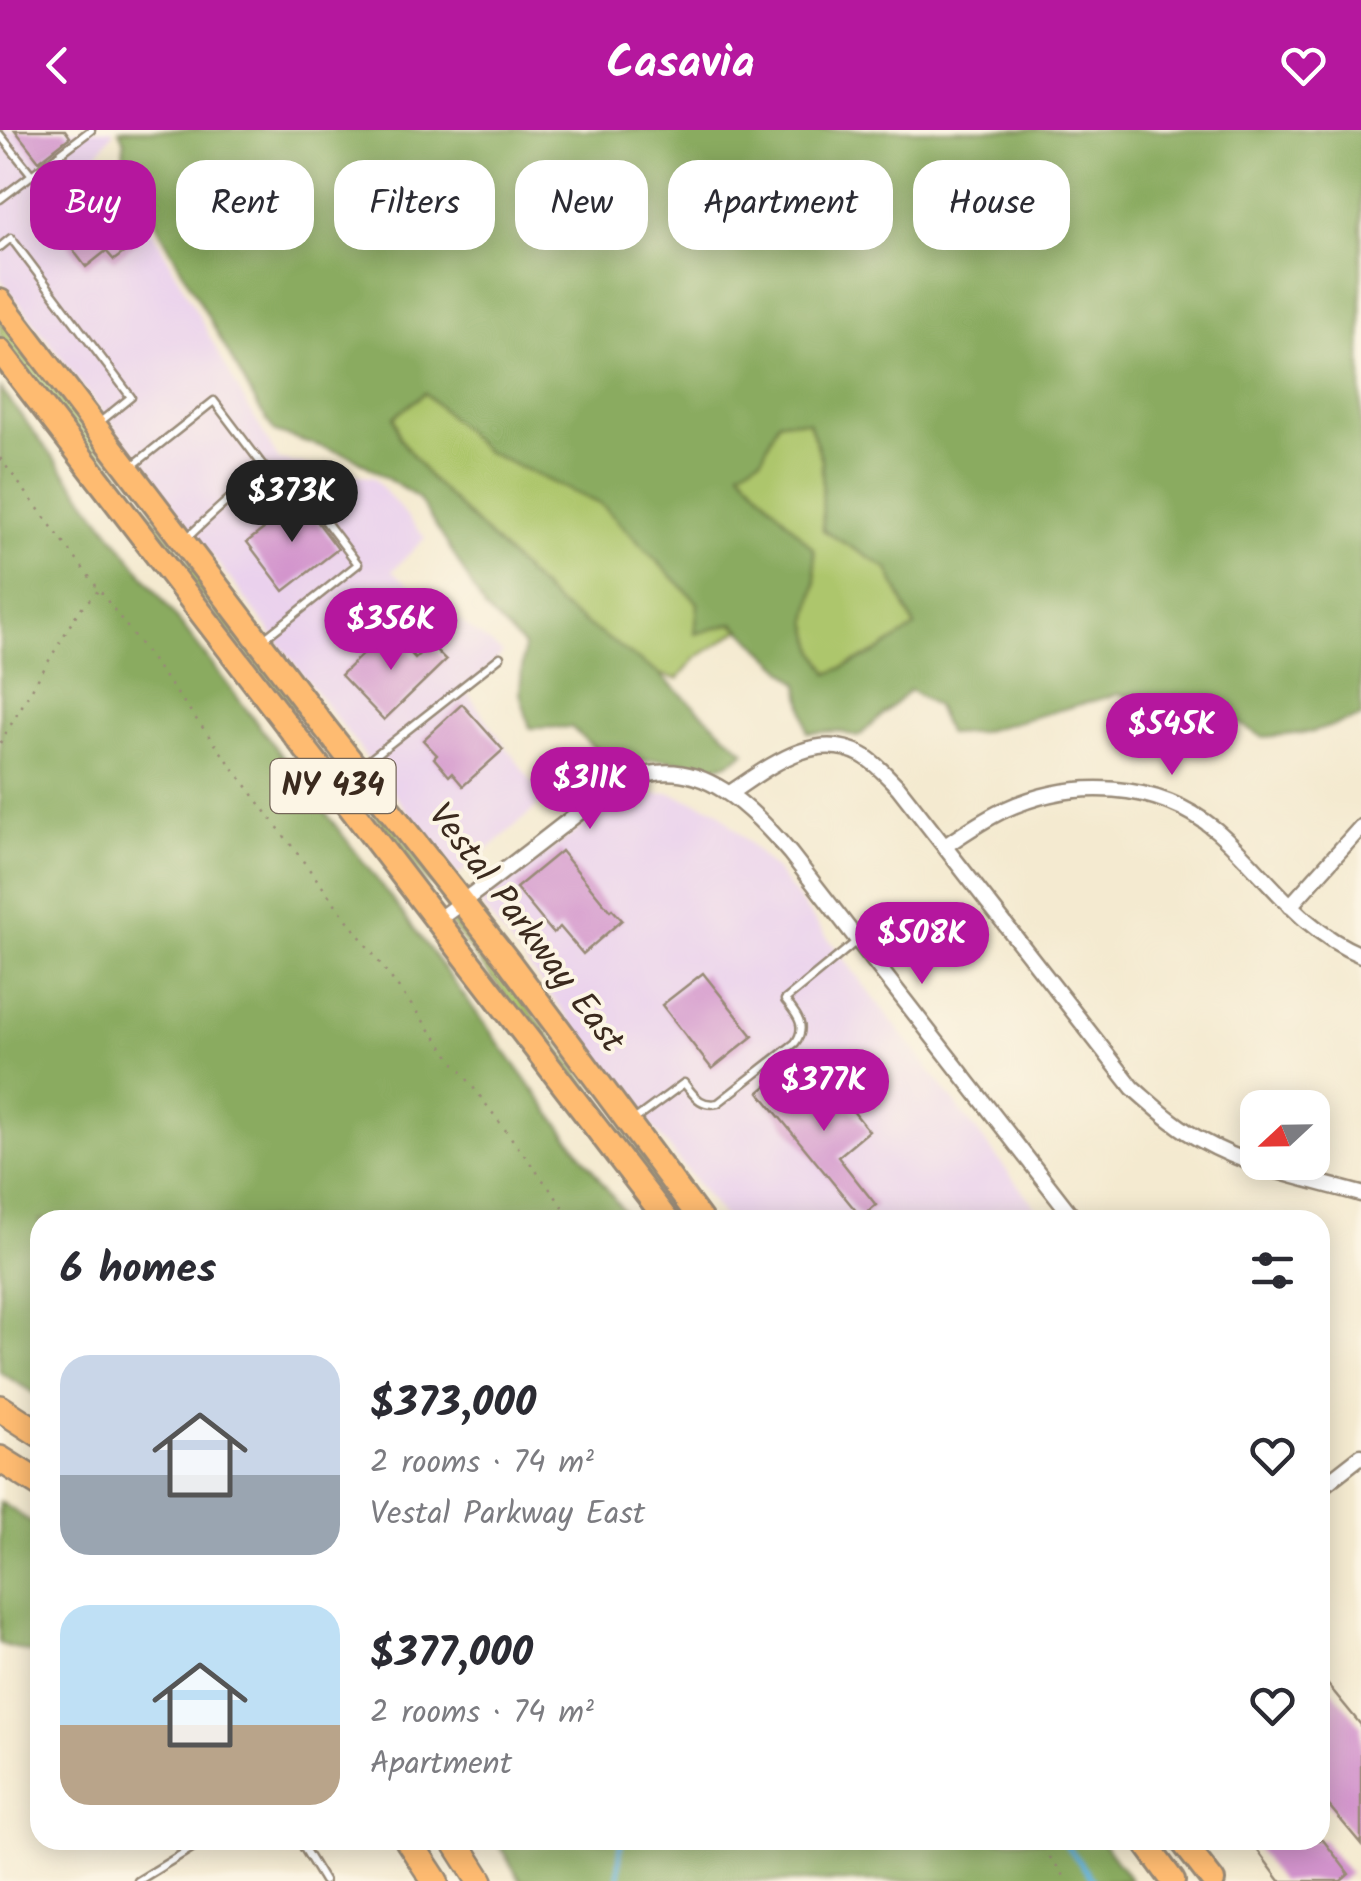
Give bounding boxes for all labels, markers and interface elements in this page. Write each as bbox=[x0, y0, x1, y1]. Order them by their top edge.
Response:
text: Casavia bbox=[606, 29, 755, 101]
icon: back bbox=[30, 38, 85, 93]
icon: heart bbox=[1276, 38, 1331, 93]
chip: Buy bbox=[30, 160, 156, 250]
chip: Rent bbox=[176, 160, 314, 250]
chip: Filters bbox=[334, 160, 495, 250]
chip: New bbox=[515, 160, 648, 250]
chip: Apartment bbox=[668, 160, 893, 250]
chip: House bbox=[913, 160, 1070, 250]
pin: $373K bbox=[222, 460, 362, 545]
text: $373K bbox=[248, 467, 336, 518]
pin: $356K bbox=[321, 588, 461, 673]
text: $356K bbox=[346, 595, 436, 646]
pin: $545K bbox=[1102, 693, 1242, 778]
text: $545K bbox=[1128, 700, 1216, 751]
pin: $311K bbox=[520, 747, 660, 832]
text: $311K bbox=[552, 754, 628, 805]
road number: NY 434 bbox=[270, 759, 396, 813]
street label: Vestal Parkway East bbox=[412, 792, 638, 1066]
pin: $508K bbox=[852, 902, 992, 987]
text: $508K bbox=[877, 909, 967, 960]
pin: $377K bbox=[754, 1049, 894, 1134]
text: $377K bbox=[781, 1056, 867, 1107]
north arrow bbox=[1240, 1090, 1330, 1180]
map controls bbox=[1240, 1090, 1330, 1180]
text: 6 homes bbox=[60, 1237, 216, 1304]
icon: filters bbox=[1245, 1243, 1300, 1298]
text: $373,000 bbox=[370, 1371, 536, 1438]
icon: home bbox=[140, 1395, 260, 1515]
icon: heart bbox=[1245, 1428, 1300, 1483]
text: 2 rooms · 74 m² bbox=[370, 1438, 594, 1489]
text: Vestal Parkway East bbox=[370, 1489, 645, 1540]
text: $377,000 bbox=[370, 1621, 533, 1688]
icon: home bbox=[140, 1645, 260, 1765]
icon: heart bbox=[1245, 1678, 1300, 1733]
text: 2 rooms · 74 m² bbox=[370, 1688, 594, 1739]
text: Apartment bbox=[370, 1739, 512, 1790]

